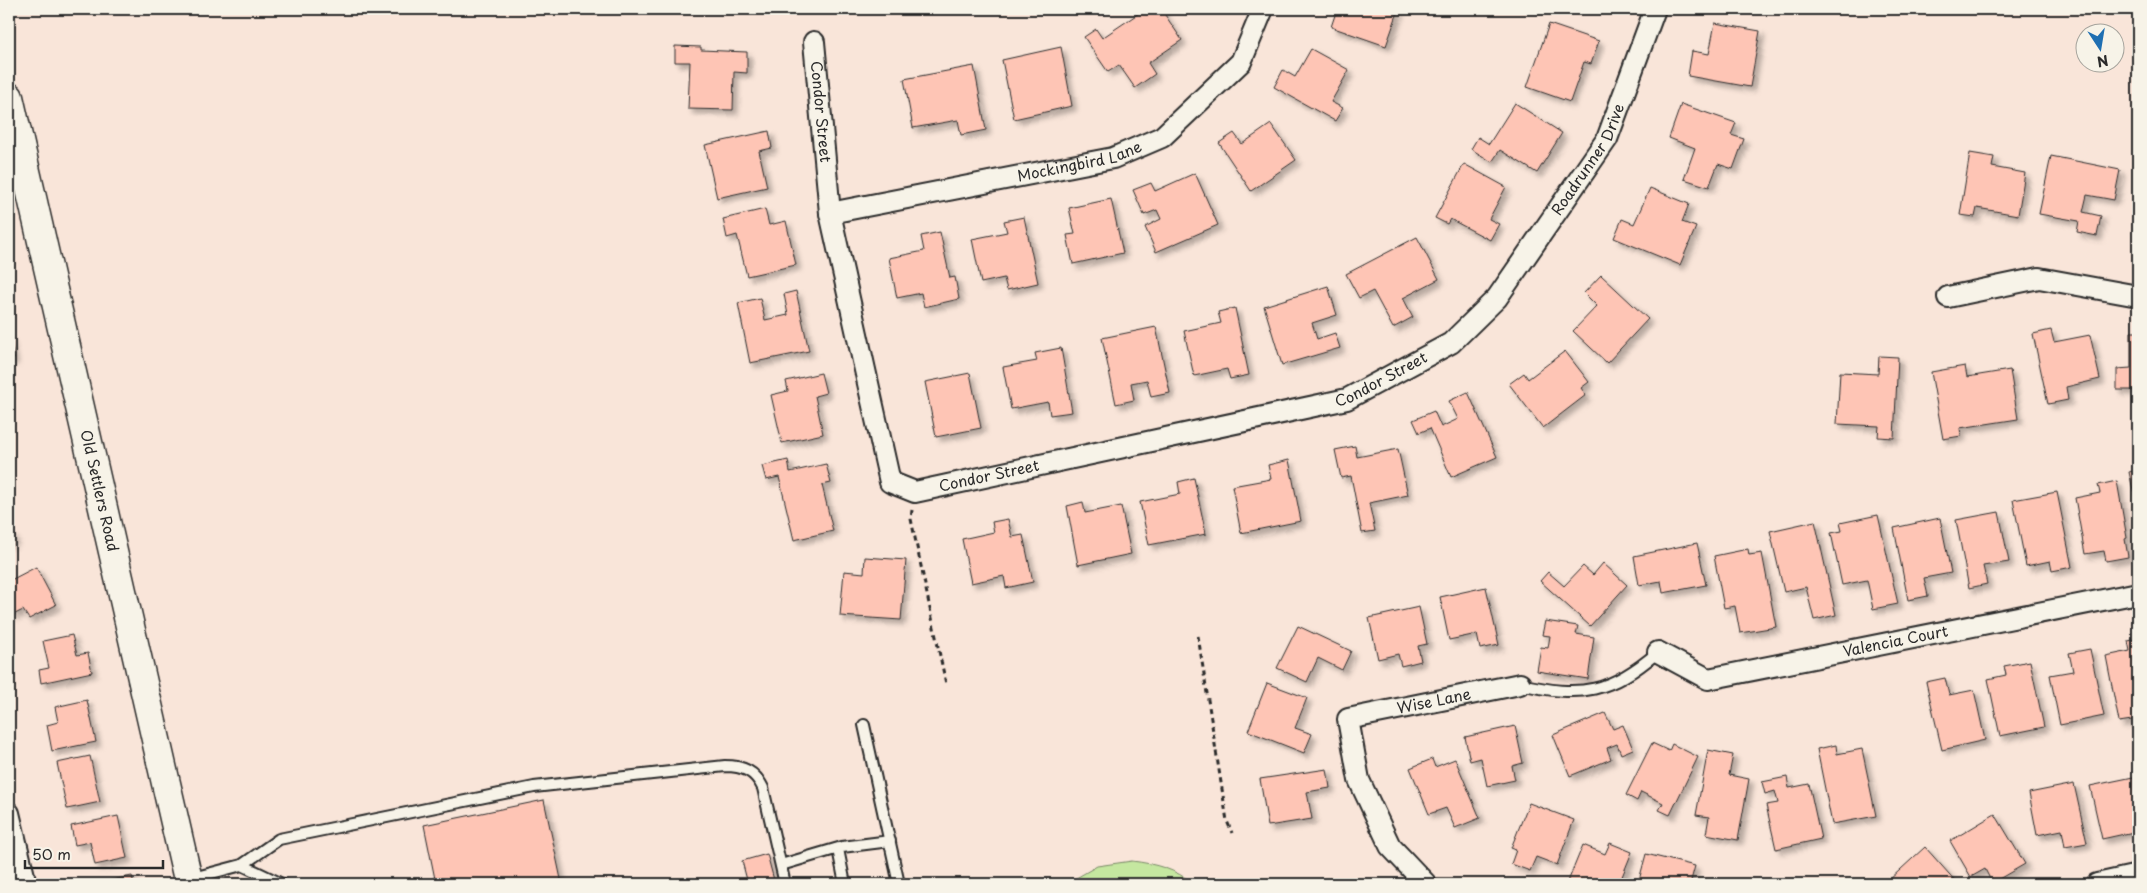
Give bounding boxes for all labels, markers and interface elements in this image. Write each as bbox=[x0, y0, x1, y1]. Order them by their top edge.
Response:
north arrow bbox=[2074, 22, 2124, 72]
text: N bbox=[2095, 50, 2110, 73]
street label: Condor Street bbox=[806, 60, 838, 163]
street label: Roadrunner Drive bbox=[1545, 100, 1629, 219]
street label: Mockingbird Lane bbox=[1015, 134, 1145, 186]
street label: Condor Street bbox=[1332, 345, 1431, 411]
street label: Old Settlers Road bbox=[75, 427, 126, 554]
street label: Condor Street bbox=[936, 453, 1041, 497]
street label: Valencia Court bbox=[1841, 618, 1950, 662]
street label: Wise Lane bbox=[1395, 681, 1473, 719]
scale bar bbox=[25, 838, 162, 870]
text: 50 m bbox=[32, 842, 71, 865]

